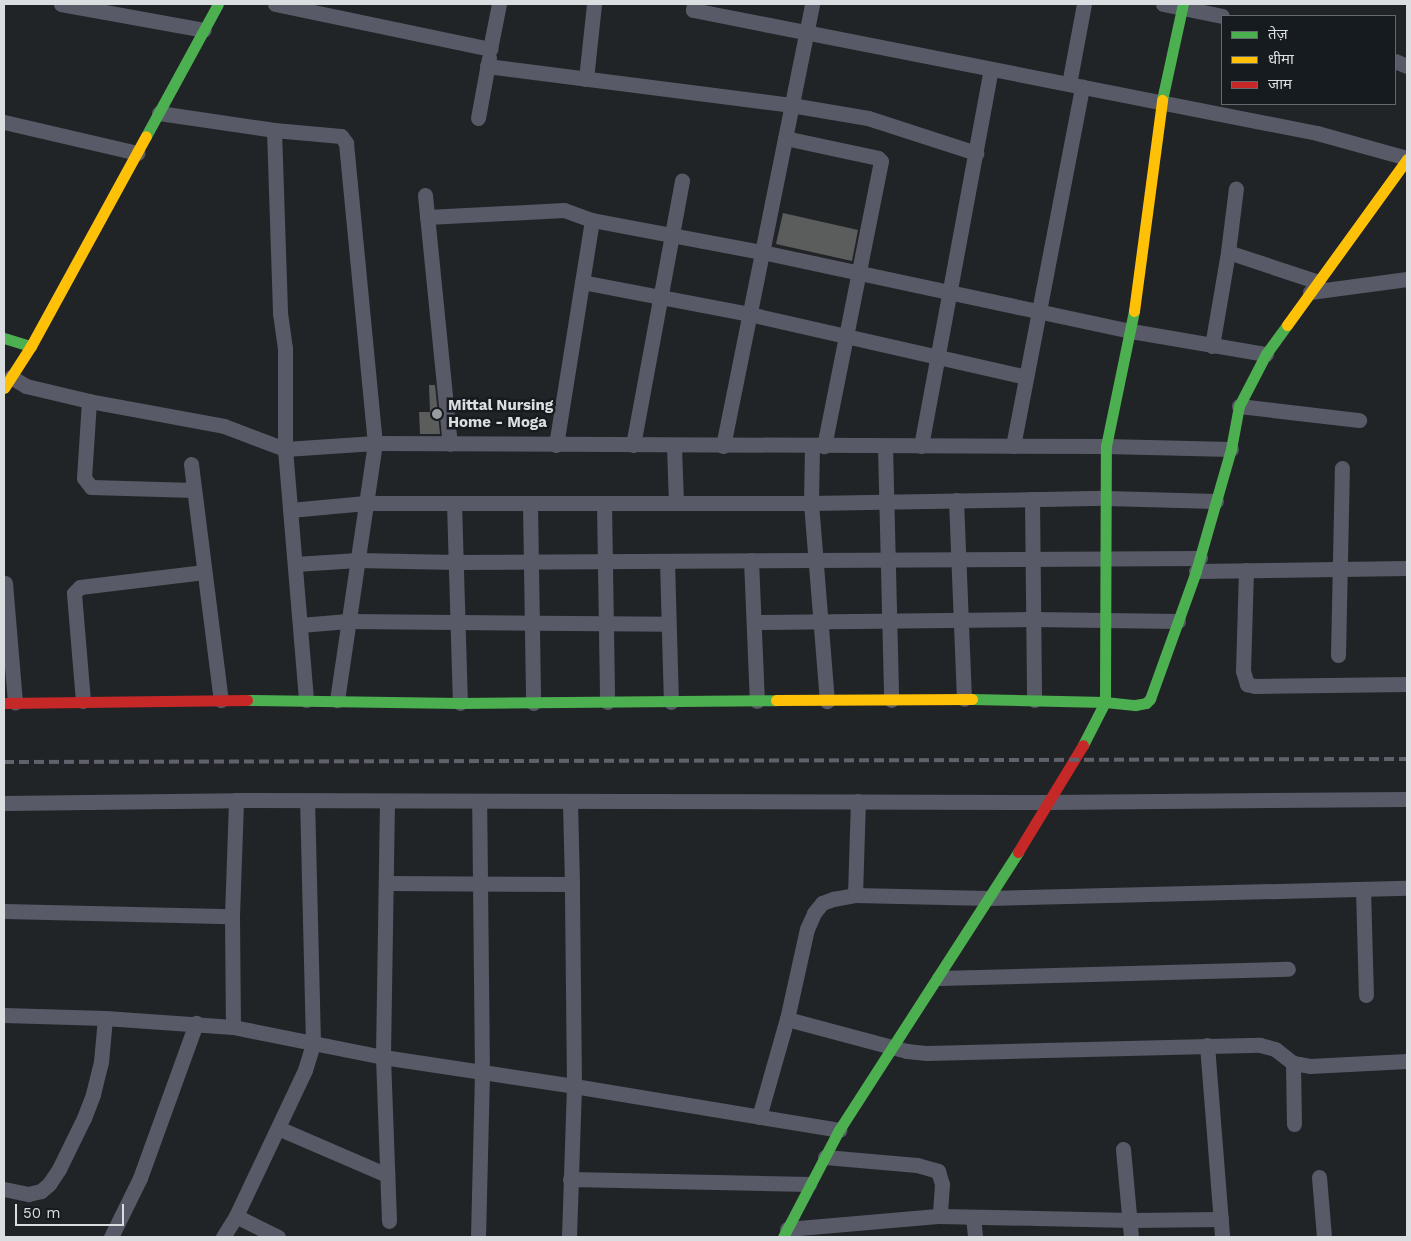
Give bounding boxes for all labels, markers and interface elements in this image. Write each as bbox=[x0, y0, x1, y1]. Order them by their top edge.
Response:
legend bbox=[1221, 15, 1396, 105]
text: तेज़ bbox=[1268, 25, 1288, 43]
text: धीमा bbox=[1268, 50, 1294, 68]
text: जाम bbox=[1268, 75, 1292, 93]
place label: Mittal Nursing Home - Moga bbox=[448, 396, 553, 431]
marker: Mittal Nursing Home - Moga bbox=[430, 407, 444, 421]
scale bar bbox=[18, 1194, 126, 1226]
text: 50 m bbox=[23, 1204, 60, 1222]

